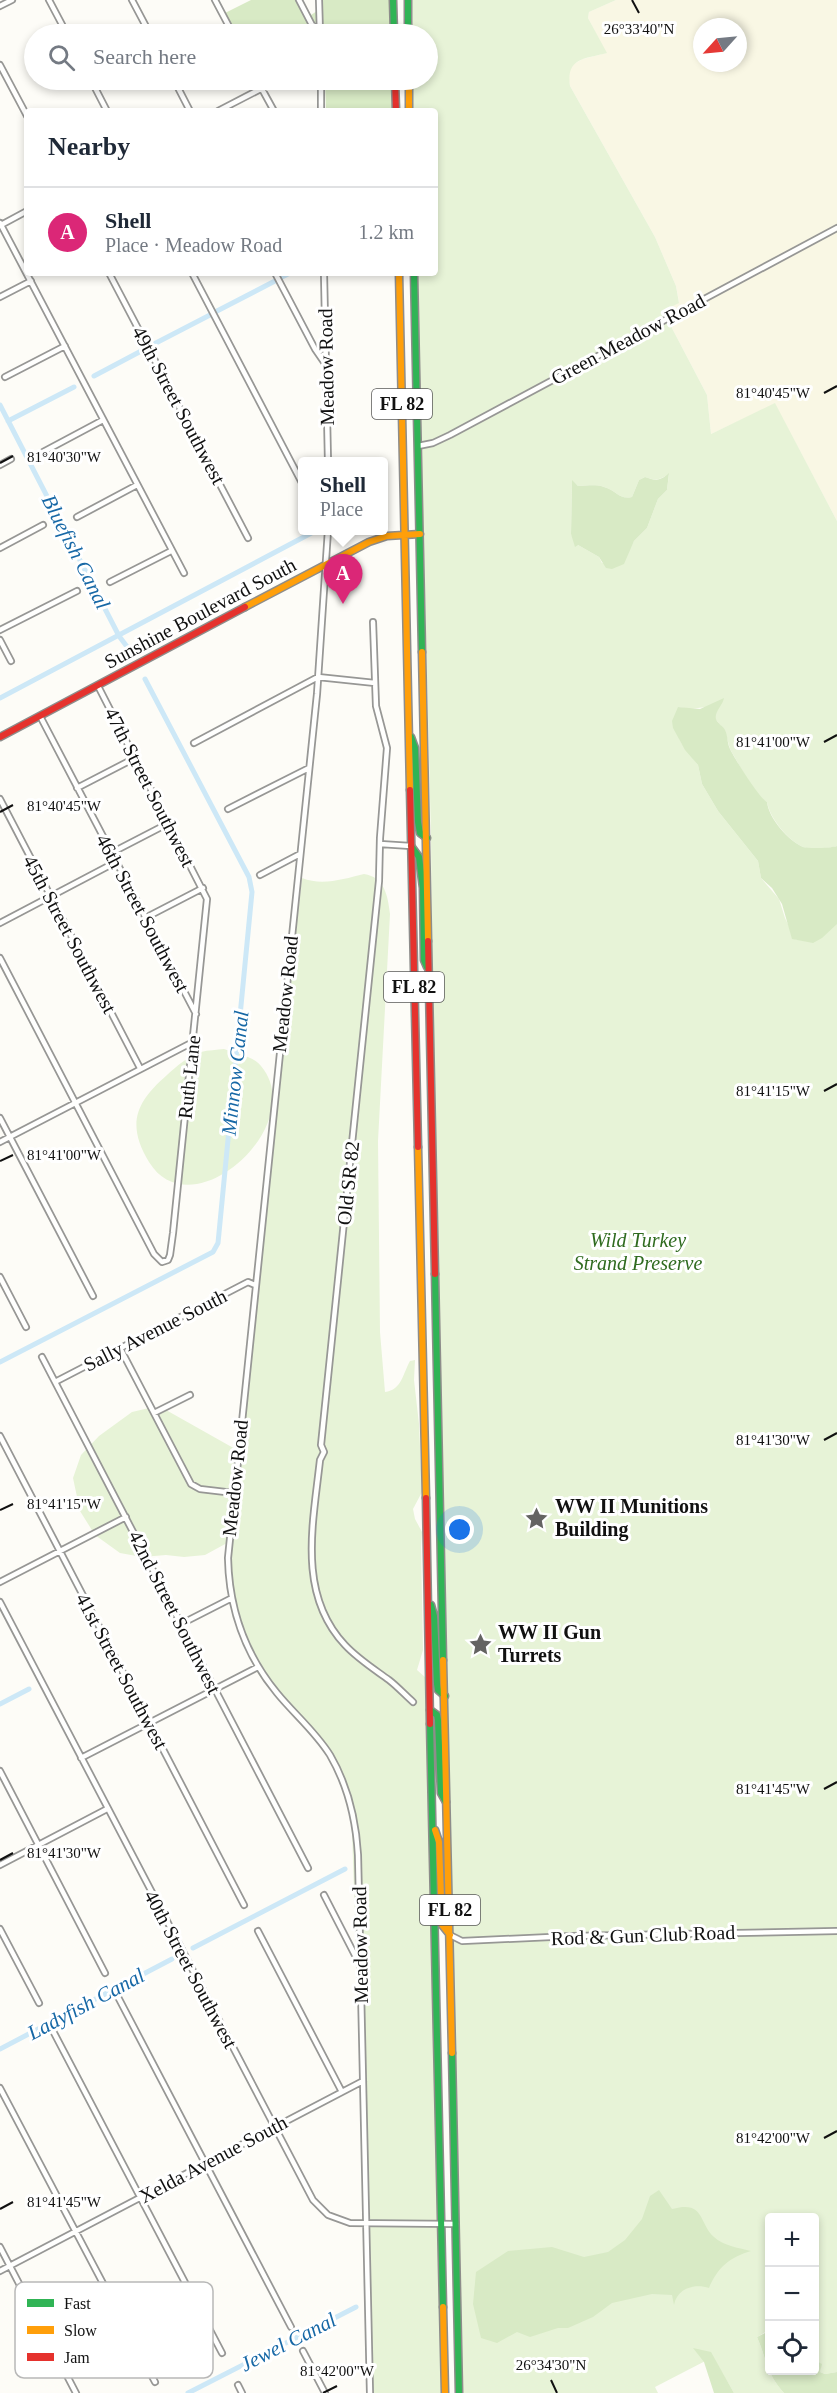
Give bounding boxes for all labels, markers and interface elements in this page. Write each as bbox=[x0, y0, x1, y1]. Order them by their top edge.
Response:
north arrow bbox=[693, 18, 747, 72]
text: 26°33'40"N bbox=[604, 21, 674, 37]
search box bbox=[24, 24, 438, 90]
icon: search bbox=[45, 41, 78, 74]
text: Search here bbox=[93, 44, 196, 69]
text: Nearby bbox=[48, 132, 130, 161]
text: Shell bbox=[105, 208, 151, 233]
text: A bbox=[60, 221, 75, 243]
text: 1.2 km bbox=[358, 221, 414, 243]
text: Place · Meadow Road bbox=[105, 234, 282, 256]
street label: Green Meadow Road bbox=[547, 289, 709, 389]
street label: Meadow Road bbox=[314, 308, 338, 426]
street label: 49th Street Southwest bbox=[128, 322, 230, 488]
text: 81°40'45"W bbox=[736, 385, 811, 401]
road number: FL 82 bbox=[372, 389, 432, 419]
text: 81°40'30"W bbox=[27, 449, 102, 465]
popup bbox=[298, 457, 388, 535]
text: Shell bbox=[320, 472, 366, 497]
water label: Bluefish Canal bbox=[37, 491, 115, 613]
text: Place bbox=[320, 498, 363, 520]
street label: Sunshine Boulevard South bbox=[101, 553, 299, 673]
pin: A bbox=[324, 554, 362, 604]
street label: 47th Street Southwest bbox=[100, 704, 200, 871]
text: 81°41'00"W bbox=[736, 734, 811, 750]
text: 81°40'45"W bbox=[27, 798, 102, 814]
street label: 46th Street Southwest bbox=[92, 830, 194, 996]
street label: 45th Street Southwest bbox=[19, 851, 121, 1017]
street label: Meadow Road bbox=[268, 935, 302, 1053]
road number: FL 82 bbox=[384, 972, 444, 1002]
water label: Minnow Canal bbox=[216, 1009, 254, 1138]
street label: Ruth Lane bbox=[174, 1034, 204, 1120]
text: 81°41'15"W bbox=[736, 1083, 811, 1099]
street label: Old SR 82 bbox=[333, 1140, 363, 1226]
text: 81°41'00"W bbox=[27, 1147, 102, 1163]
park label: Wild Turkey Strand Preserve bbox=[574, 1229, 702, 1274]
street label: Sally Avenue South bbox=[80, 1284, 231, 1376]
street label: Meadow Road bbox=[218, 1419, 252, 1537]
text: 81°41'30"W bbox=[736, 1432, 811, 1448]
place label: WW II Munitions Building bbox=[555, 1495, 708, 1541]
text: 81°41'15"W bbox=[27, 1496, 102, 1512]
place icon: WW II Munitions Building bbox=[524, 1505, 550, 1531]
your location bbox=[445, 1515, 474, 1544]
street label: 42nd Street Southwest bbox=[124, 1527, 226, 1698]
street label: 41st Street Southwest bbox=[72, 1589, 173, 1753]
place label: WW II Gun Turrets bbox=[498, 1621, 601, 1666]
place icon: WW II Gun Turrets bbox=[467, 1631, 493, 1657]
text: 81°41'45"W bbox=[736, 1781, 811, 1797]
text: 81°41'30"W bbox=[27, 1845, 102, 1861]
street label: 40th Street Southwest bbox=[140, 1886, 242, 2052]
street label: Meadow Road bbox=[348, 1886, 372, 2004]
road number: FL 82 bbox=[420, 1895, 480, 1925]
street label: Rod & Gun Club Road bbox=[550, 1921, 736, 1949]
water label: Ladyfish Canal bbox=[23, 1963, 149, 2045]
street label: Xelda Avenue South bbox=[135, 2111, 291, 2207]
text: 81°42'00"W bbox=[736, 2130, 811, 2146]
text: 81°41'45"W bbox=[27, 2194, 102, 2210]
map controls bbox=[765, 2213, 819, 2375]
button: + bbox=[765, 2213, 819, 2267]
button: − bbox=[765, 2267, 819, 2321]
legend bbox=[15, 2282, 213, 2378]
text: Fast bbox=[64, 2295, 91, 2312]
water label: Jewel Canal bbox=[236, 2308, 340, 2376]
button: locate bbox=[765, 2321, 819, 2375]
text: Slow bbox=[64, 2322, 97, 2339]
text: Jam bbox=[64, 2349, 90, 2366]
text: 26°34'30"N bbox=[516, 2357, 586, 2373]
text: 81°42'00"W bbox=[300, 2363, 375, 2379]

